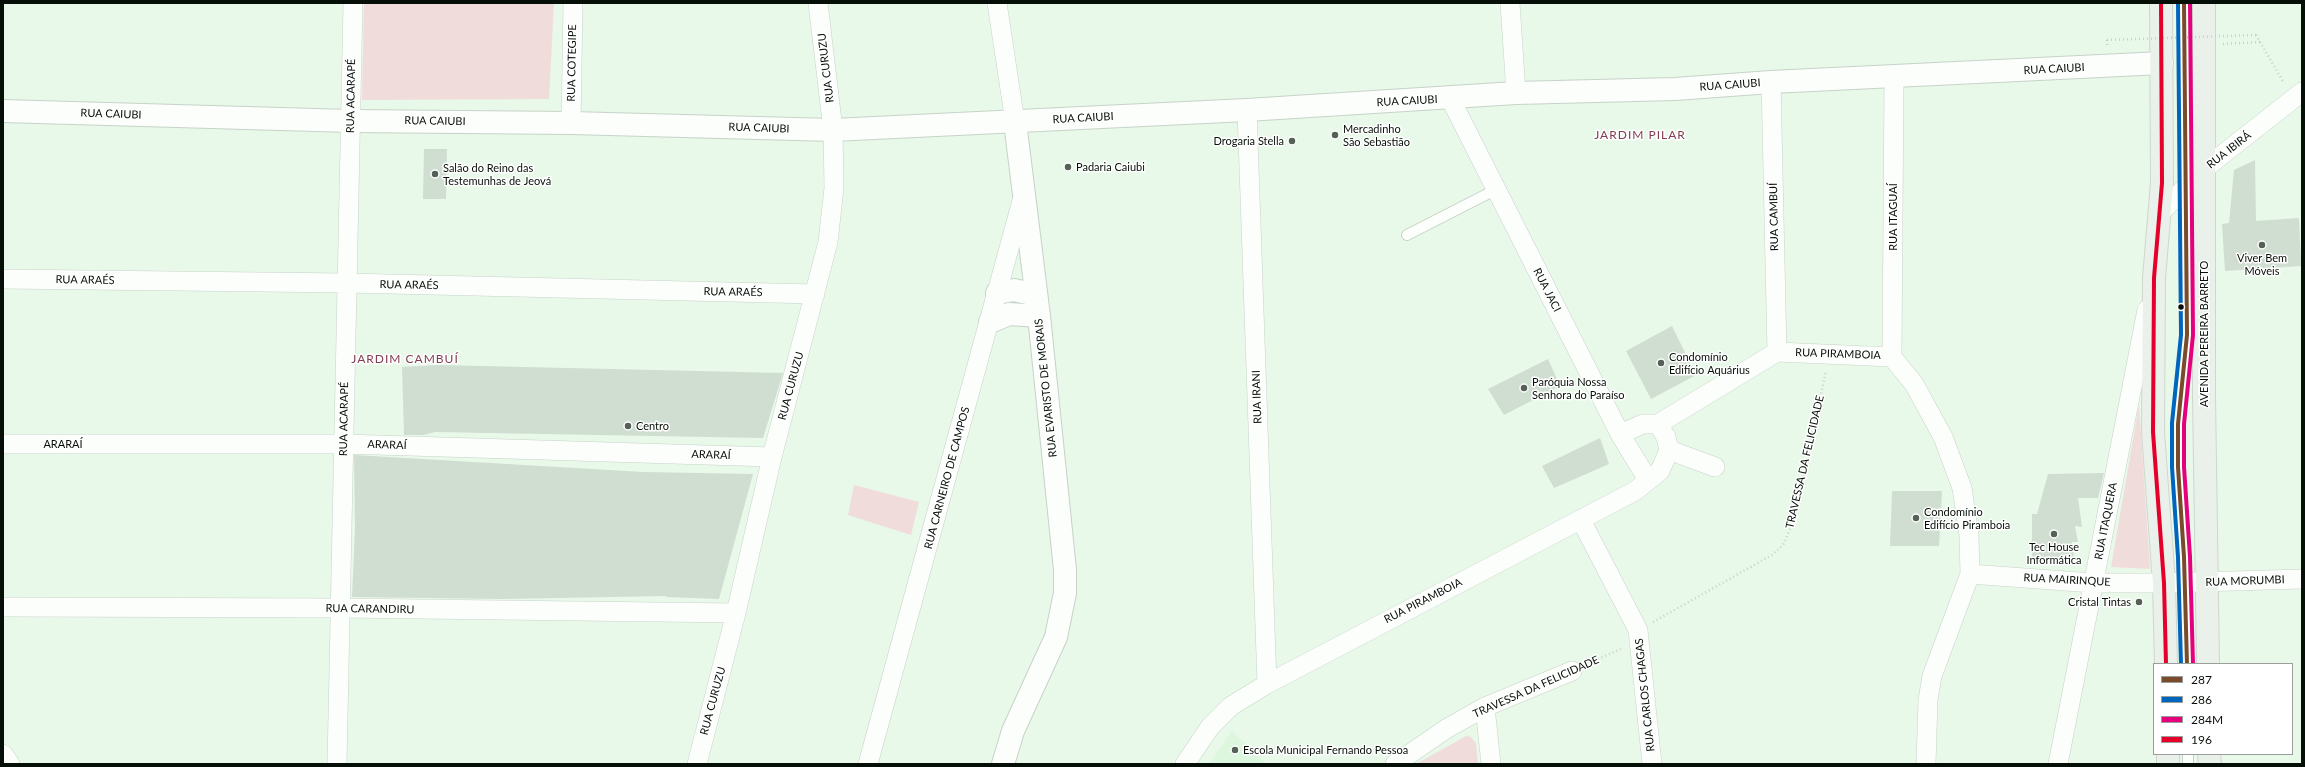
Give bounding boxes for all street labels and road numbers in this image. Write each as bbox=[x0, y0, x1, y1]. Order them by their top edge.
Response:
street label: RUA COTEGIPE bbox=[565, 24, 579, 102]
street label: RUA CURUZU bbox=[815, 32, 837, 104]
street label: RUA ACARAPÉ bbox=[344, 59, 358, 133]
street label: RUA CAIUBI bbox=[2023, 61, 2085, 77]
street label: RUA CAIUBI bbox=[1699, 76, 1761, 94]
street label: RUA CAIUBI bbox=[1376, 93, 1438, 109]
street label: RUA CAIUBI bbox=[80, 106, 142, 122]
street label: RUA CAIUBI bbox=[1052, 110, 1114, 126]
street label: RUA CAIUBI bbox=[404, 114, 466, 128]
street label: RUA CAIUBI bbox=[728, 120, 790, 136]
street label: RUA IBIRÁ bbox=[2204, 129, 2254, 171]
street label: RUA CAMBUÍ bbox=[1767, 183, 1781, 251]
street label: RUA ITAGUAÍ bbox=[1886, 183, 1900, 251]
street label: AVENIDA PEREIRA BARRETO bbox=[2197, 261, 2211, 407]
street label: RUA JACI bbox=[1530, 266, 1564, 314]
street label: RUA ARAÉS bbox=[55, 273, 115, 287]
street label: RUA ARAÉS bbox=[379, 278, 439, 292]
street label: RUA ARAÉS bbox=[703, 285, 763, 299]
street label: RUA EVARISTO DE MORAIS bbox=[1032, 318, 1060, 458]
street label: RUA PIRAMBOIA bbox=[1795, 346, 1881, 362]
street label: RUA CURUZU bbox=[776, 350, 806, 422]
street label: RUA IRANI bbox=[1249, 370, 1265, 424]
street label: RUA ACARAPÉ bbox=[337, 382, 351, 456]
street label: TRAVESSA DA FELICIDADE bbox=[1783, 394, 1827, 530]
street label: RUA CARNEIRO DE CAMPOS bbox=[922, 405, 972, 551]
street label: ARARAÍ bbox=[43, 437, 83, 451]
street label: ARARAÍ bbox=[367, 438, 407, 452]
street label: ARARAÍ bbox=[691, 448, 731, 462]
street label: RUA ITAQUERA bbox=[2092, 481, 2120, 561]
street label: RUA MAIRINQUE bbox=[2023, 571, 2111, 589]
street label: RUA MORUMBI bbox=[2205, 573, 2285, 589]
street label: RUA PIRAMBOIA bbox=[1382, 576, 1464, 626]
street label: RUA CARANDIRU bbox=[325, 602, 415, 616]
street label: RUA CARLOS CHAGAS bbox=[1632, 638, 1658, 752]
street label: TRAVESSA DA FELICIDADE bbox=[1471, 653, 1601, 721]
street label: RUA CURUZU bbox=[698, 665, 728, 737]

